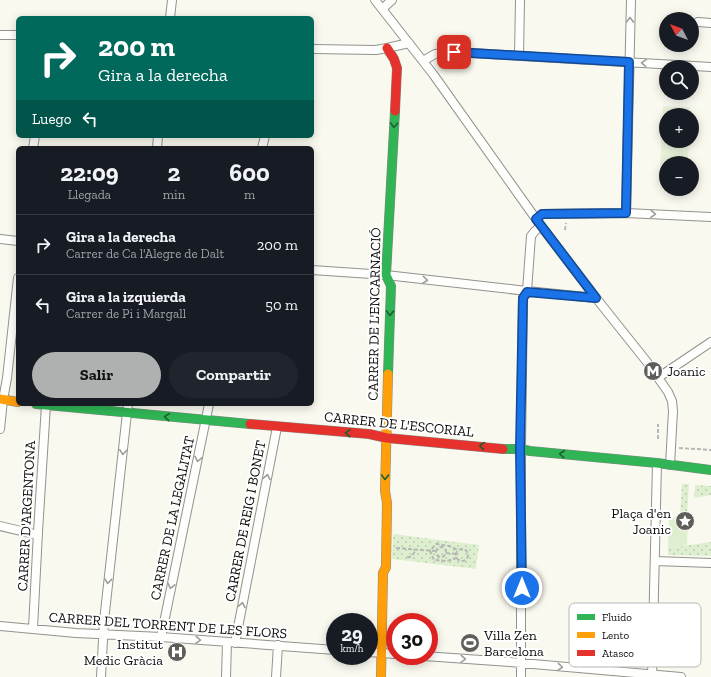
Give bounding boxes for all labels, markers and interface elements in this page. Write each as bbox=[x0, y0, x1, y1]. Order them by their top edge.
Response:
north arrow bbox=[659, 12, 699, 52]
map controls bbox=[659, 12, 699, 196]
one-way arrow bbox=[626, 17, 634, 23]
text: 200 m bbox=[98, 30, 175, 63]
icon: right bbox=[32, 32, 84, 84]
pin bbox=[437, 35, 471, 69]
icon: arrive bbox=[443, 41, 465, 63]
one-way arrow bbox=[641, 59, 647, 68]
button: search bbox=[659, 60, 699, 100]
text: Gira a la derecha bbox=[98, 64, 228, 86]
icon: left bbox=[79, 108, 101, 130]
button: + bbox=[659, 108, 699, 148]
text: Luego bbox=[32, 110, 71, 128]
one-way arrow bbox=[390, 122, 398, 128]
button: − bbox=[659, 156, 699, 196]
text: 22:09 bbox=[60, 158, 119, 187]
text: 2 bbox=[167, 158, 180, 187]
text: 600 bbox=[229, 158, 270, 187]
text: Llegada bbox=[68, 187, 111, 202]
text: min bbox=[163, 187, 185, 202]
text: m bbox=[244, 187, 255, 202]
one-way arrow bbox=[650, 210, 656, 218]
street label: CARRER DE L'ENCARNACIÓ bbox=[364, 227, 385, 401]
text: Gira a la derecha bbox=[66, 228, 176, 246]
icon: right bbox=[32, 234, 54, 256]
text: 200 m bbox=[257, 236, 298, 254]
text: Carrer de Ca l'Alegre de Dalt bbox=[66, 246, 224, 261]
one-way arrow bbox=[422, 275, 428, 284]
text: Gira a la izquierda bbox=[66, 288, 186, 306]
icon: left bbox=[32, 294, 54, 316]
text: 50 m bbox=[265, 296, 298, 314]
text: Carrer de Pi i Margall bbox=[66, 306, 186, 321]
one-way arrow bbox=[386, 310, 394, 316]
button: Salir bbox=[32, 352, 161, 398]
button: Compartir bbox=[169, 352, 298, 398]
metro station icon: Joanic bbox=[642, 360, 664, 382]
place label: Joanic bbox=[667, 363, 705, 380]
street label: CARRER DE L'ESCORIAL bbox=[323, 408, 475, 441]
one-way arrow bbox=[164, 413, 170, 422]
one-way arrow bbox=[345, 428, 351, 437]
street label: CARRER DE LA LEGALITAT bbox=[147, 434, 198, 602]
street label: CARRER D'ARGENTONA bbox=[14, 439, 39, 592]
street label: CARRER DE REIG I BONET bbox=[221, 439, 270, 603]
one-way arrow bbox=[479, 442, 485, 451]
one-way arrow bbox=[118, 449, 127, 455]
one-way arrow bbox=[559, 450, 565, 459]
one-way arrow bbox=[194, 456, 202, 462]
one-way arrow bbox=[263, 474, 271, 480]
one-way arrow bbox=[381, 474, 389, 480]
place label: Plaça d'en Joanic bbox=[611, 505, 671, 538]
place icon: Plaça d'en Joanic bbox=[674, 510, 696, 532]
position arrow bbox=[501, 567, 543, 609]
one-way arrow bbox=[104, 578, 113, 584]
one-way arrow bbox=[168, 583, 176, 589]
one-way arrow bbox=[238, 602, 246, 608]
legend bbox=[569, 603, 701, 667]
street label: CARRER DEL TORRENT DE LES FLORS bbox=[48, 609, 288, 642]
text: Fluido bbox=[602, 611, 632, 624]
speed limit sign: 30 bbox=[386, 613, 438, 665]
text: 29 bbox=[341, 622, 363, 646]
place label: Villa Zen Barcelona bbox=[483, 627, 544, 660]
text: Lento bbox=[602, 629, 630, 642]
sports icon: Villa Zen Barcelona bbox=[459, 632, 481, 654]
place label: Institut Medic Gràcia bbox=[84, 636, 164, 669]
one-way arrow bbox=[195, 636, 201, 645]
hospital icon: Institut Medic Gràcia bbox=[166, 641, 188, 663]
text: km/h bbox=[341, 643, 363, 655]
text: Atasco bbox=[602, 647, 634, 660]
one-way arrow bbox=[460, 654, 466, 663]
one-way arrow bbox=[557, 662, 563, 671]

